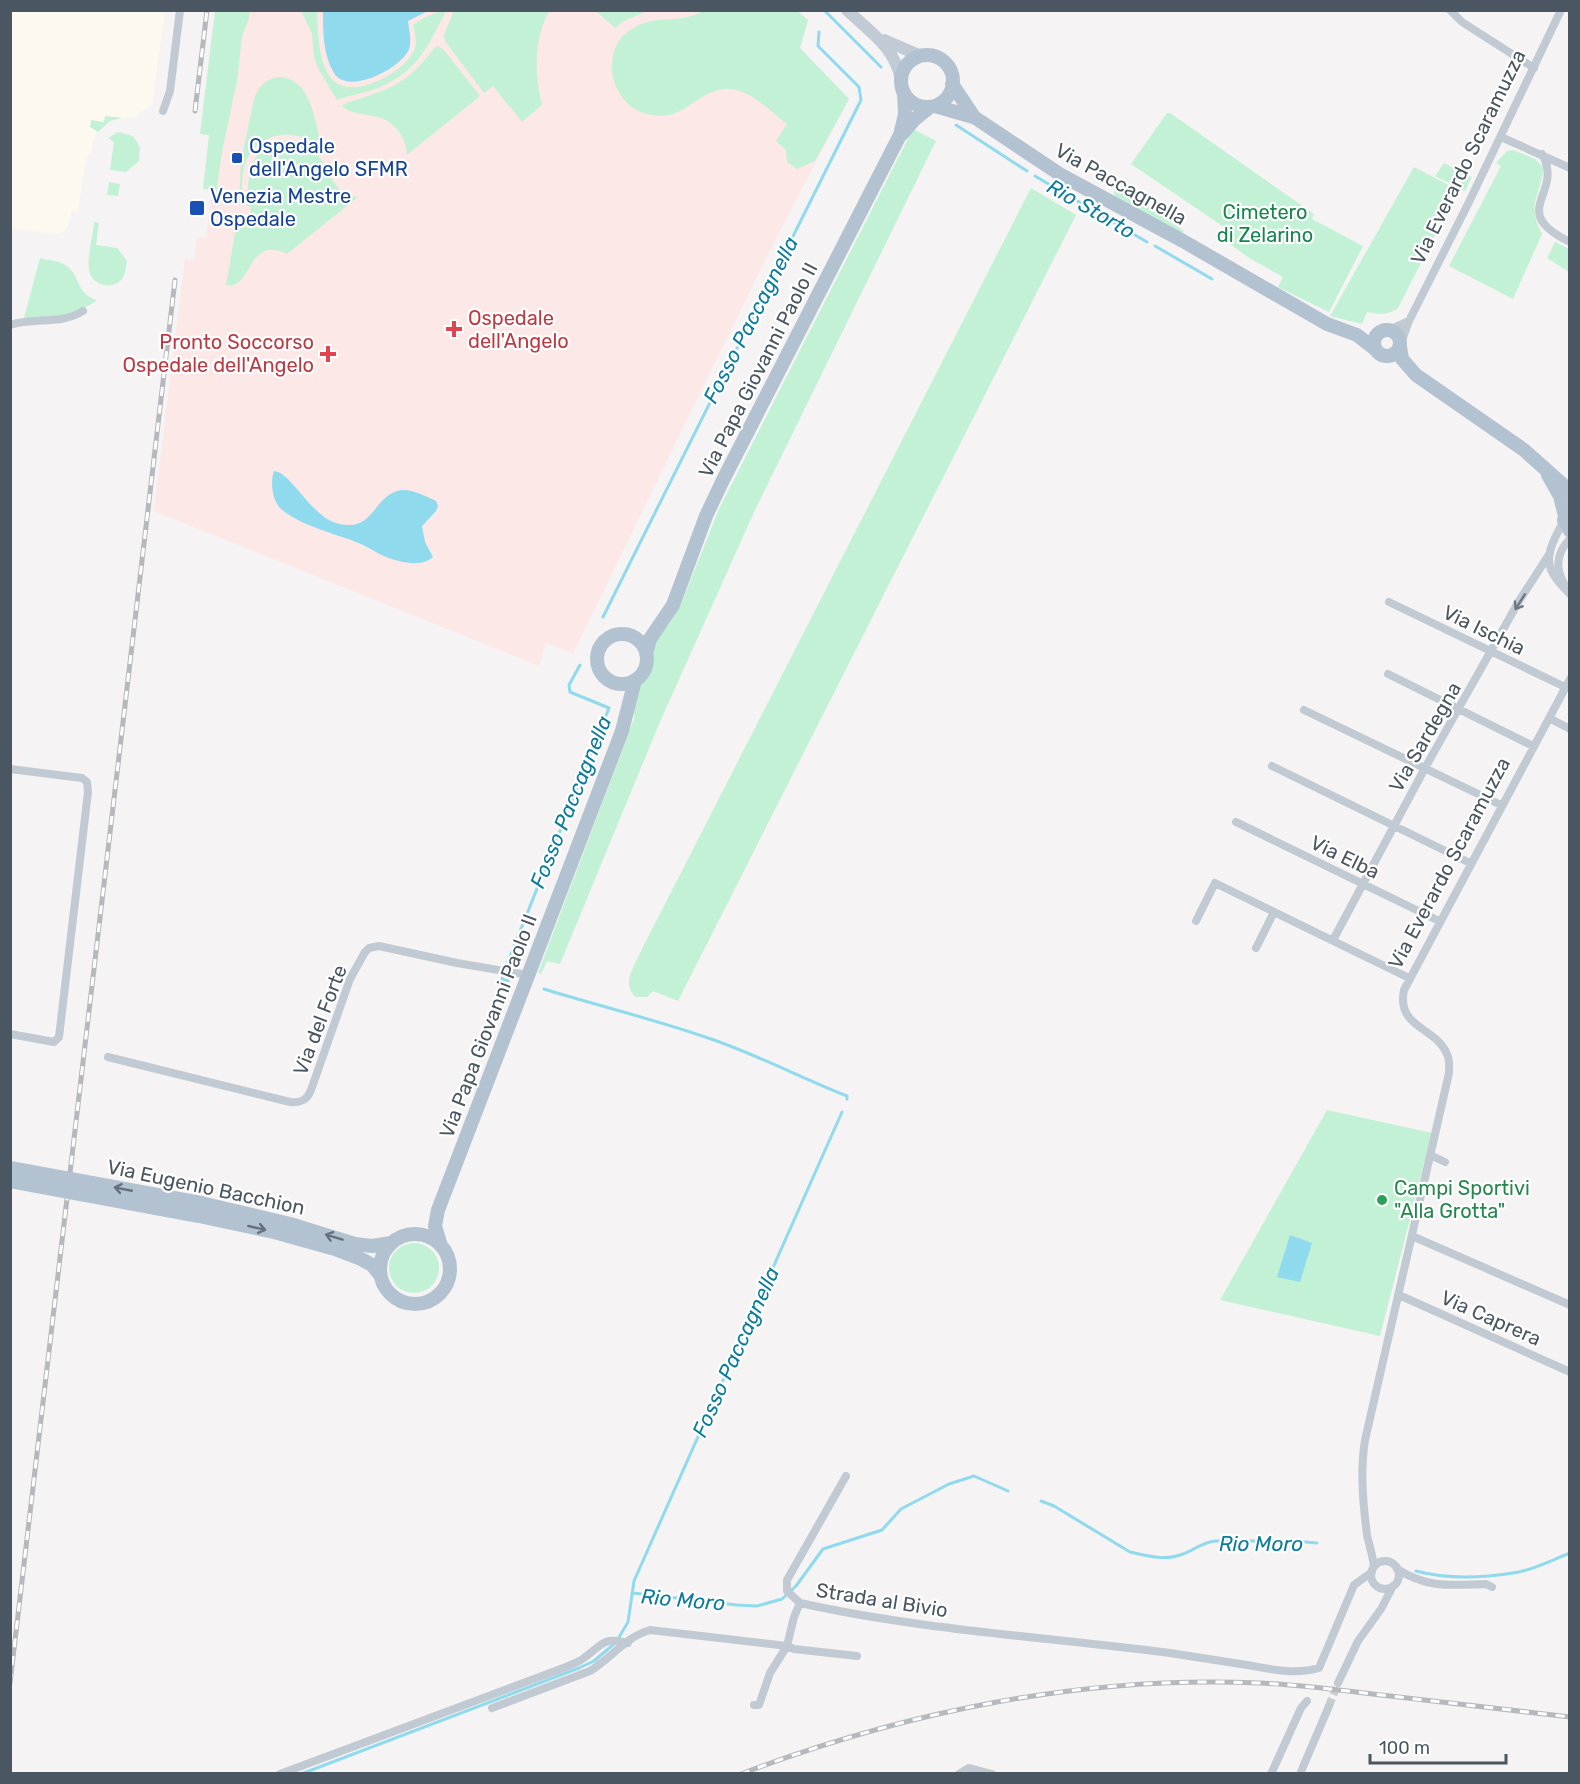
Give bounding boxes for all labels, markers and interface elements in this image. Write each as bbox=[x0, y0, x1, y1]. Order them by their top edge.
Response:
street label: Via Everardo Scaramuzza bbox=[1406, 46, 1530, 268]
place label: Ospedale dell'Angelo SFMR bbox=[249, 134, 408, 181]
street label: Via Paccagnella bbox=[1051, 138, 1191, 230]
marker: Ospedale dell'Angelo SFMR bbox=[230, 151, 244, 165]
water label: Rio Storto bbox=[1043, 173, 1140, 244]
place label: Venezia Mestre Ospedale bbox=[210, 184, 351, 231]
marker: Venezia Mestre Ospedale bbox=[188, 199, 206, 217]
park label: Cimetero di Zelarino bbox=[1217, 200, 1313, 247]
water label: Fosso Paccagnella bbox=[698, 232, 803, 407]
street label: Via Papa Giovanni Paolo II bbox=[693, 259, 823, 481]
place label: Ospedale dell'Angelo bbox=[468, 306, 569, 353]
marker: Ospedale dell'Angelo bbox=[445, 320, 463, 338]
place label: Pronto Soccorso Ospedale dell'Angelo bbox=[122, 330, 314, 377]
marker: Pronto Soccorso Ospedale dell'Angelo bbox=[319, 345, 337, 363]
one-way arrow bbox=[1513, 593, 1525, 610]
street label: Via Ischia bbox=[1439, 600, 1529, 660]
street label: Via Sardegna bbox=[1384, 678, 1466, 796]
water label: Fosso Paccagnella bbox=[525, 712, 617, 892]
street label: Via Everardo Scaramuzza bbox=[1383, 753, 1515, 973]
street label: Via Elba bbox=[1307, 830, 1383, 884]
street label: Via Papa Giovanni Paolo II bbox=[434, 911, 542, 1141]
street label: Via del Forte bbox=[288, 961, 352, 1079]
street label: Via Eugenio Bacchion bbox=[105, 1154, 307, 1220]
place label: Campi Sportivi "Alla Grotta" bbox=[1394, 1176, 1530, 1223]
one-way arrow bbox=[113, 1183, 133, 1194]
marker: Campi Sportivi "Alla Grotta" bbox=[1375, 1193, 1389, 1207]
one-way arrow bbox=[247, 1222, 266, 1234]
one-way arrow bbox=[325, 1231, 344, 1242]
water label: Fosso Paccagnella bbox=[687, 1263, 784, 1441]
street label: Via Caprera bbox=[1437, 1285, 1545, 1351]
water label: Rio Moro bbox=[1219, 1531, 1303, 1556]
street label: Strada al Bivio bbox=[814, 1578, 950, 1622]
water label: Rio Moro bbox=[640, 1583, 726, 1616]
scale bar bbox=[1370, 1727, 1506, 1765]
text: 100 m bbox=[1379, 1737, 1430, 1759]

